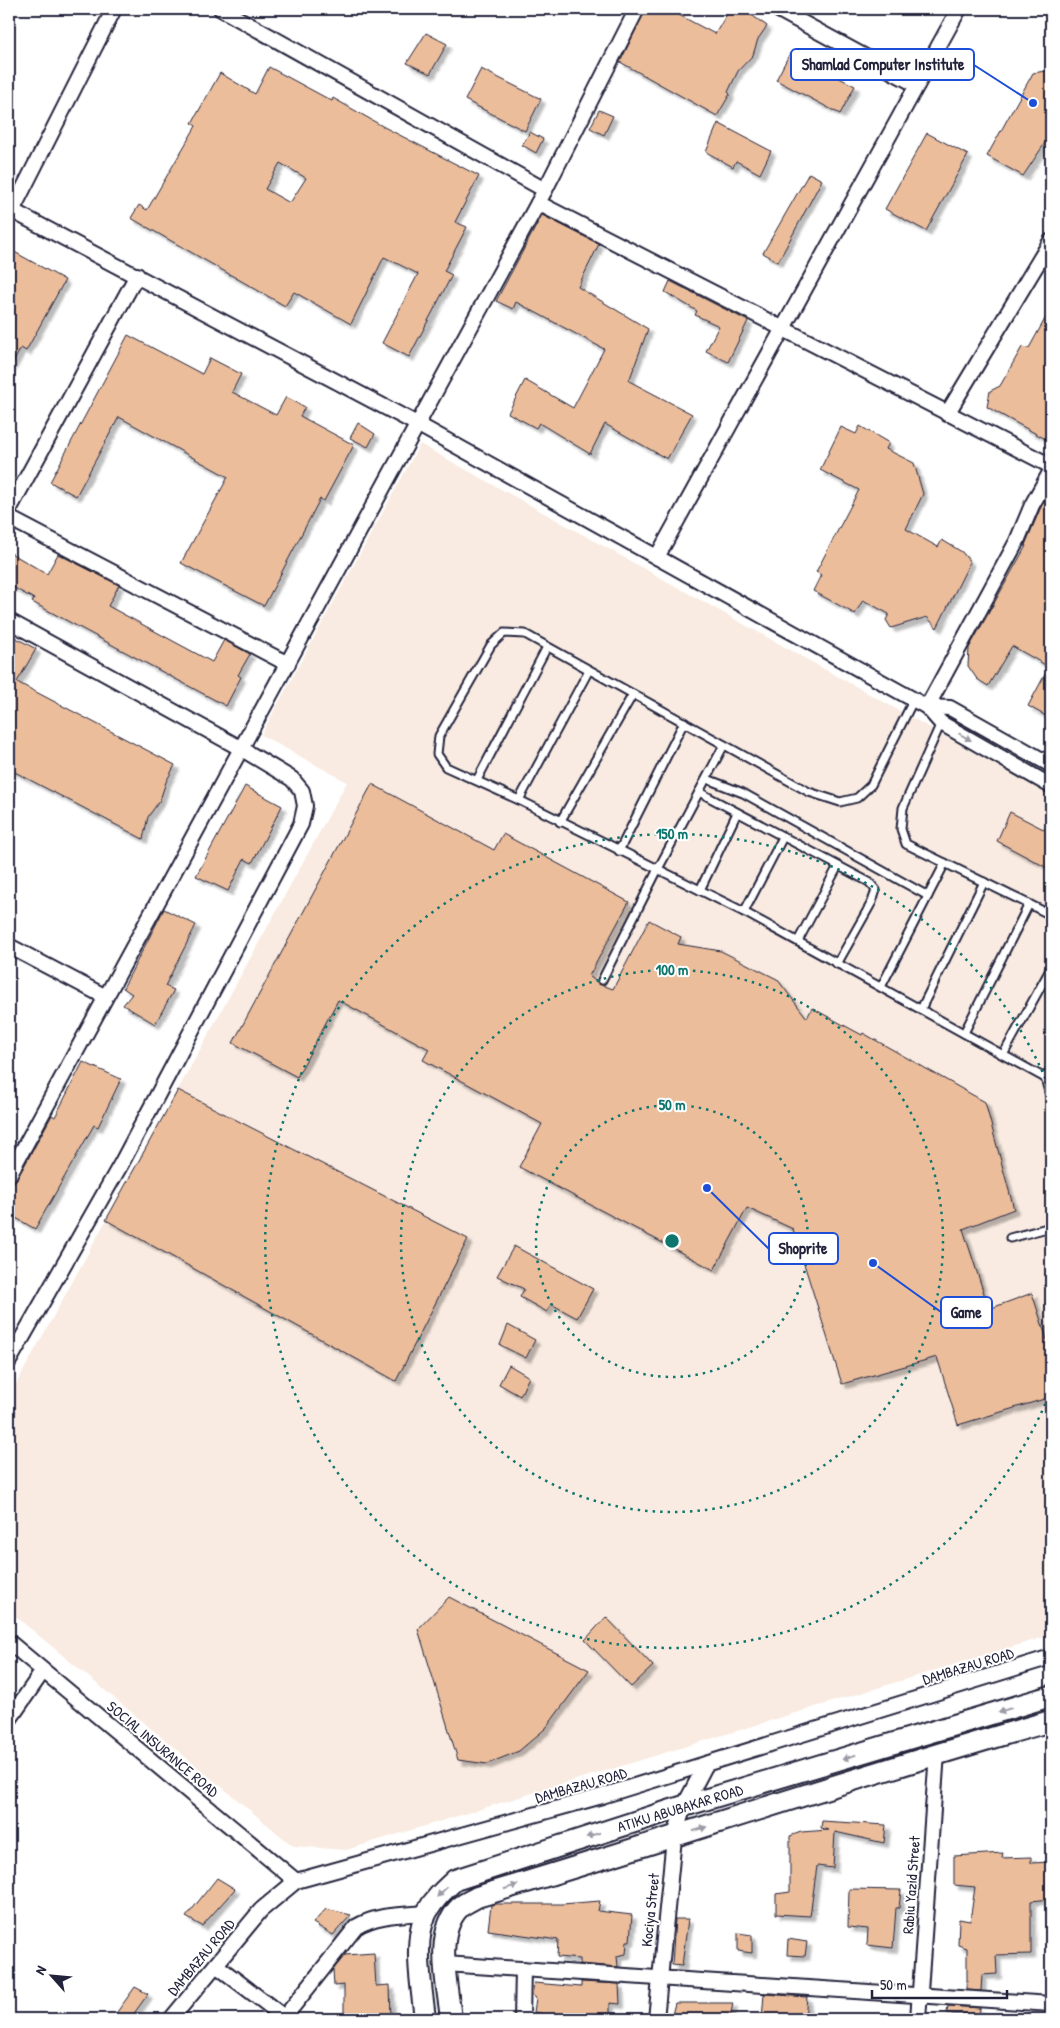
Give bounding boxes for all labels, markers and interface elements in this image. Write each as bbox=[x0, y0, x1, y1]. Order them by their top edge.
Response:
callout: Shamlad Computer Institute bbox=[791, 49, 974, 80]
text: Shamlad Computer Institute bbox=[802, 53, 965, 76]
one-way arrow bbox=[958, 732, 971, 741]
text: 150 m bbox=[656, 823, 688, 844]
text: 100 m bbox=[656, 959, 688, 980]
text: 50 m bbox=[659, 1094, 685, 1115]
centre of rings bbox=[663, 1232, 681, 1250]
callout: Shoprite bbox=[769, 1233, 838, 1264]
text: Shoprite bbox=[779, 1237, 828, 1260]
callout: Game bbox=[941, 1297, 992, 1328]
text: Game bbox=[950, 1301, 982, 1323]
street label: DAMBAZAU ROAD bbox=[920, 1642, 1017, 1690]
street label: SOCIAL INSURANCE ROAD bbox=[103, 1696, 224, 1803]
one-way arrow bbox=[997, 1707, 1012, 1715]
one-way arrow bbox=[841, 1753, 856, 1761]
street label: DAMBAZAU ROAD bbox=[533, 1762, 630, 1808]
street label: ATIKU ABUBAKAR ROAD bbox=[615, 1779, 746, 1837]
one-way arrow bbox=[693, 1825, 708, 1833]
one-way arrow bbox=[585, 1831, 600, 1839]
street label: Rabiu Yazid Street bbox=[897, 1834, 925, 1935]
street label: Kociya Street bbox=[636, 1871, 664, 1948]
one-way arrow bbox=[504, 1882, 519, 1890]
one-way arrow bbox=[437, 1886, 449, 1898]
street label: DAMBAZAU ROAD bbox=[163, 1913, 240, 2000]
north arrow bbox=[28, 1950, 78, 2000]
text: N bbox=[30, 1962, 50, 1978]
scale bar bbox=[872, 1968, 1008, 2000]
text: 50 m bbox=[880, 1974, 907, 1995]

